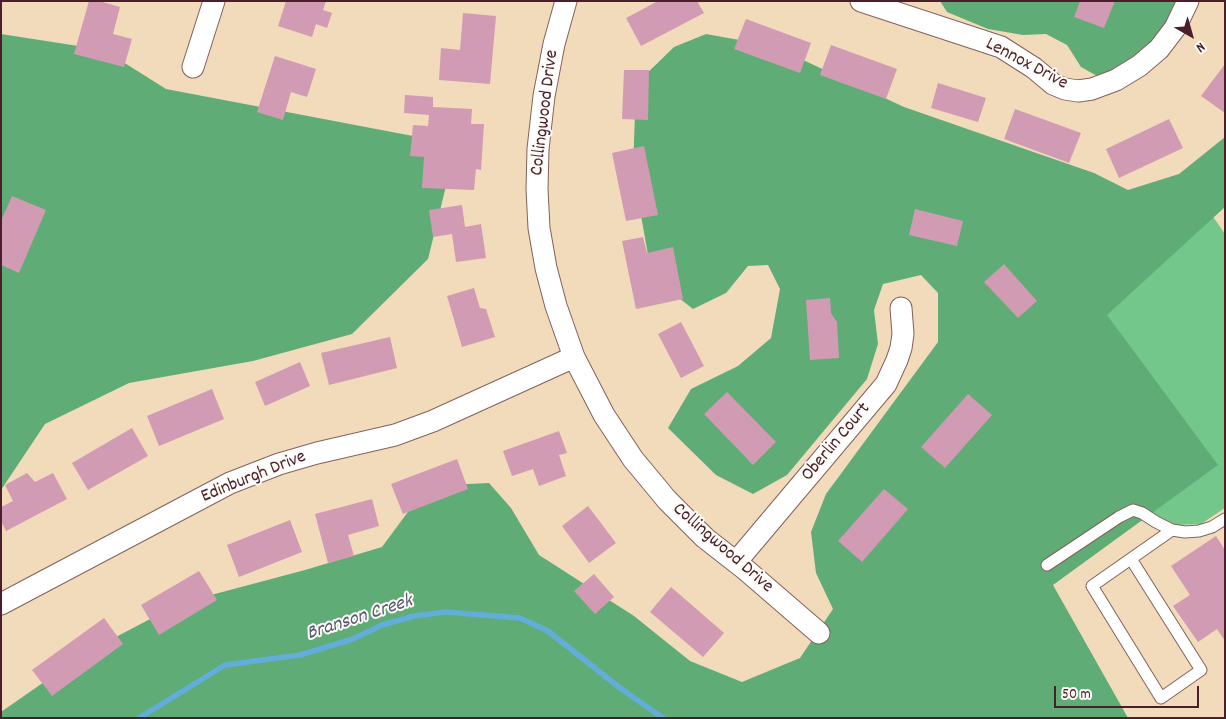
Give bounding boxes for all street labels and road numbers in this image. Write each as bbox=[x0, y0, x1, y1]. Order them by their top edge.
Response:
street label: Lennox Drive bbox=[981, 34, 1071, 96]
street label: Collingwood Drive bbox=[527, 49, 565, 177]
street label: Oberlin Court bbox=[797, 399, 877, 487]
street label: Edinburgh Drive bbox=[198, 447, 310, 509]
street label: Collingwood Drive bbox=[667, 499, 777, 599]

